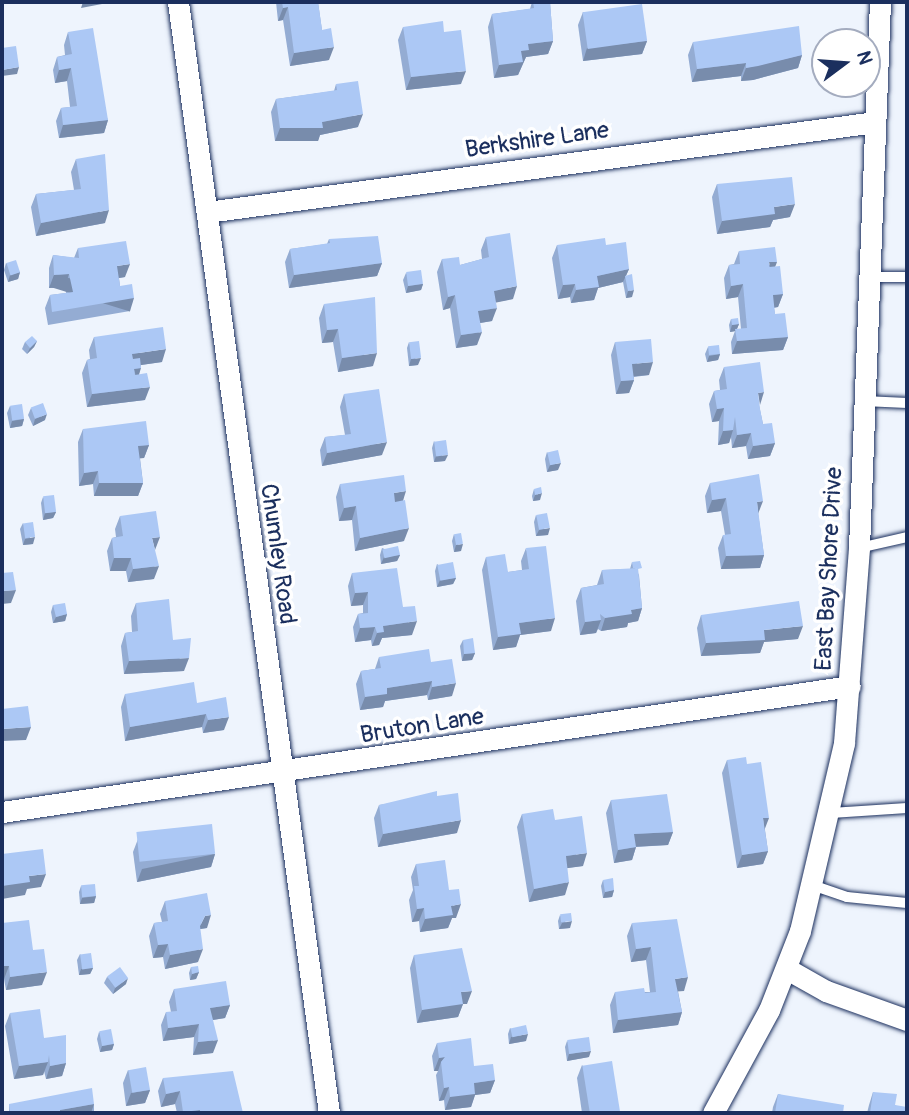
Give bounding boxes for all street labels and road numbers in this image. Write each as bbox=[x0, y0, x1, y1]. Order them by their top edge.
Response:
street label: Berkshire Lane bbox=[463, 116, 611, 164]
street label: East Bay Shore Drive bbox=[809, 466, 849, 672]
street label: Chumley Road bbox=[254, 482, 302, 626]
street label: Bruton Lane bbox=[358, 702, 486, 750]

